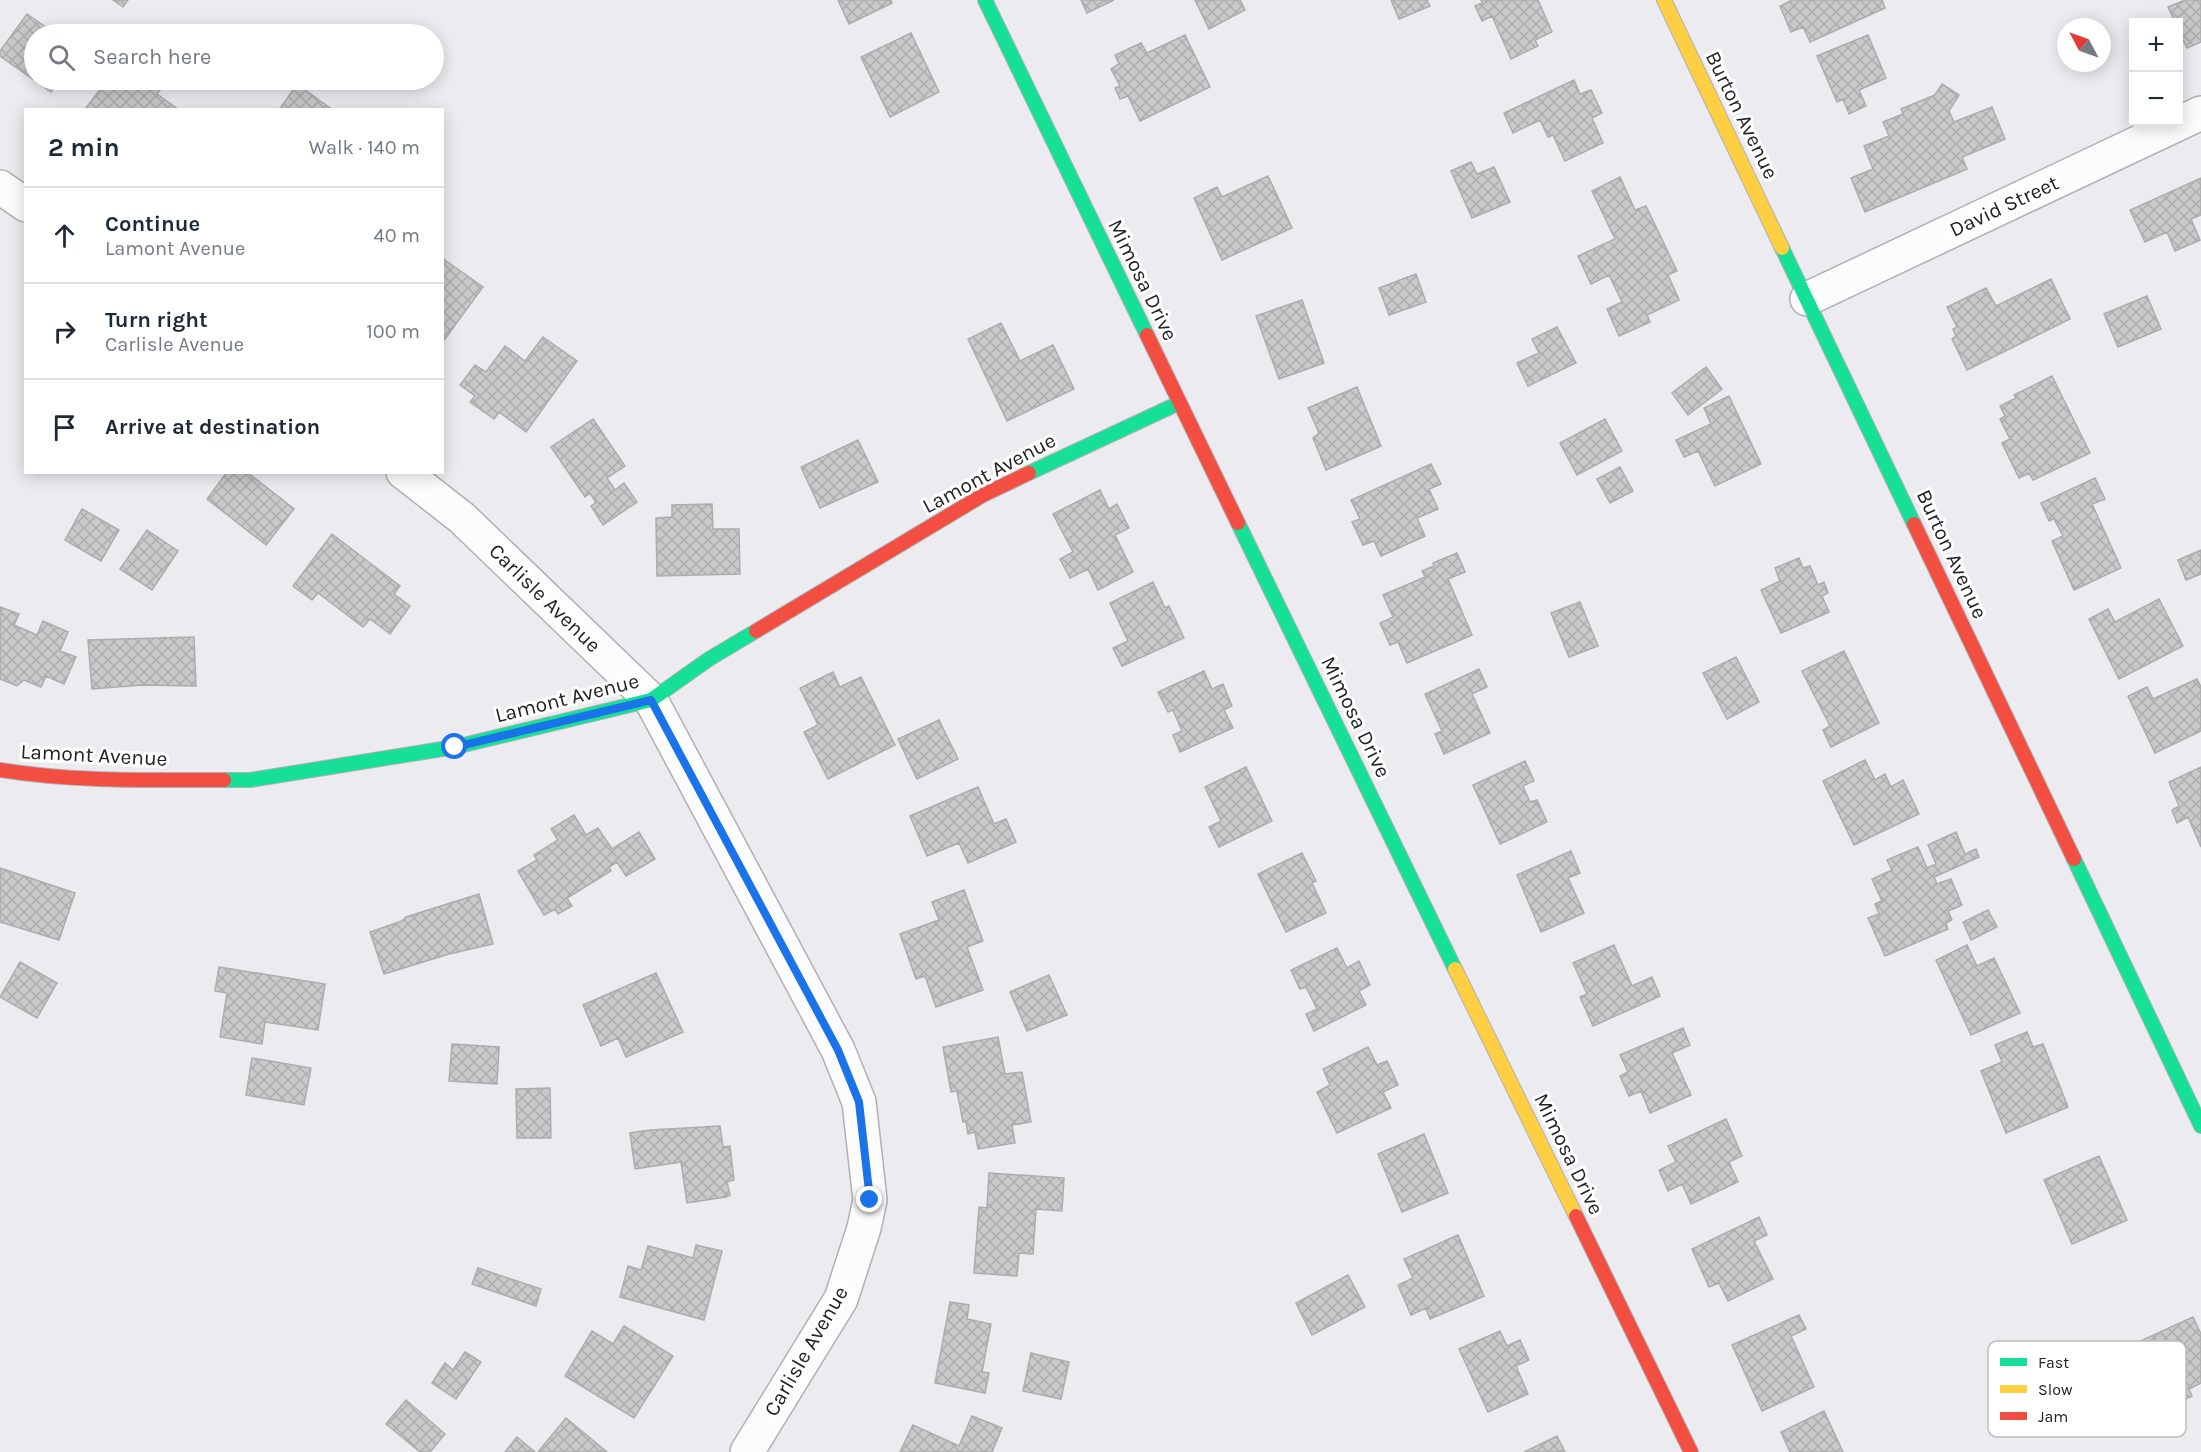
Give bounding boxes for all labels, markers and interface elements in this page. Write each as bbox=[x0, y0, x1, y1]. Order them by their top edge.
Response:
north arrow bbox=[2057, 18, 2111, 72]
map controls bbox=[2129, 18, 2183, 126]
button: + bbox=[2129, 18, 2183, 72]
search box bbox=[24, 24, 444, 90]
icon: search bbox=[45, 41, 78, 74]
text: Search here bbox=[93, 44, 211, 70]
street label: Burton Avenue bbox=[1701, 47, 1783, 183]
button: − bbox=[2129, 72, 2183, 126]
text: 2 min bbox=[48, 132, 120, 163]
text: Walk · 140 m bbox=[309, 136, 420, 159]
street label: David Street bbox=[1946, 170, 2062, 242]
text: Continue bbox=[105, 211, 200, 237]
street label: Mimosa Drive bbox=[1103, 216, 1183, 344]
icon: ahead bbox=[48, 219, 81, 252]
text: 40 m bbox=[374, 224, 420, 247]
text: Lamont Avenue bbox=[105, 237, 245, 260]
text: Turn right bbox=[105, 307, 208, 333]
icon: right bbox=[48, 315, 81, 348]
text: 100 m bbox=[366, 320, 420, 343]
text: Carlisle Avenue bbox=[105, 333, 244, 356]
icon: arrive bbox=[48, 411, 81, 444]
text: Arrive at destination bbox=[105, 414, 320, 440]
street label: Lamont Avenue bbox=[918, 428, 1060, 518]
street label: Burton Avenue bbox=[1912, 486, 1992, 622]
street label: Carlisle Avenue bbox=[484, 539, 606, 657]
street label: Mimosa Drive bbox=[1316, 653, 1396, 781]
street label: Lamont Avenue bbox=[493, 669, 641, 727]
route start bbox=[441, 733, 467, 759]
street label: Lamont Avenue bbox=[20, 739, 168, 771]
street label: Mimosa Drive bbox=[1529, 1090, 1609, 1218]
route end bbox=[856, 1186, 882, 1212]
street label: Carlisle Avenue bbox=[759, 1282, 853, 1420]
legend bbox=[1988, 1341, 2186, 1437]
text: Fast bbox=[2038, 1353, 2069, 1372]
text: Slow bbox=[2038, 1380, 2073, 1399]
text: Jam bbox=[2038, 1407, 2068, 1426]

